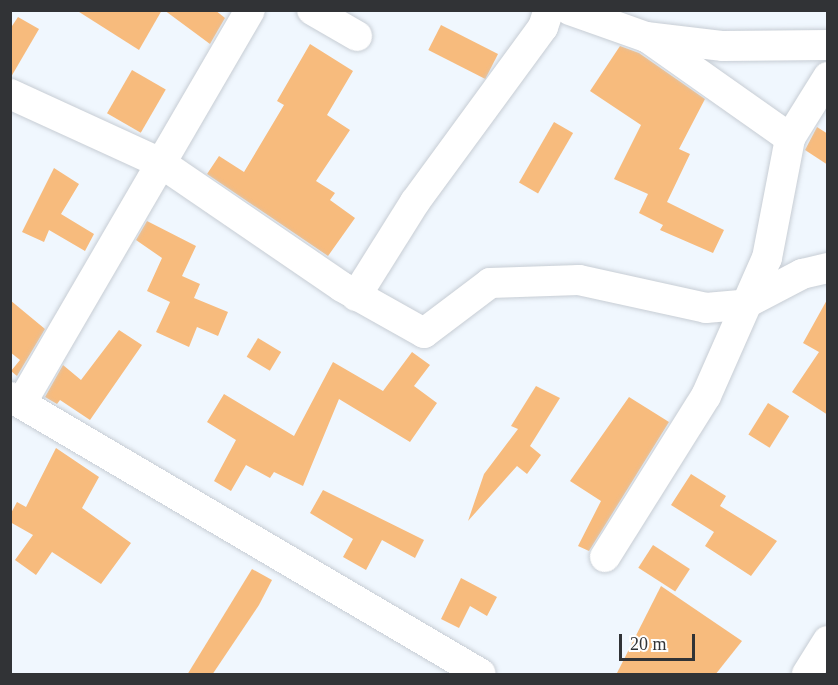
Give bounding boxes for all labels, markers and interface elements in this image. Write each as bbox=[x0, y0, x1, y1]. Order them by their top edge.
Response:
scale bar bbox=[622, 622, 698, 660]
text: 20 m bbox=[630, 634, 667, 654]

